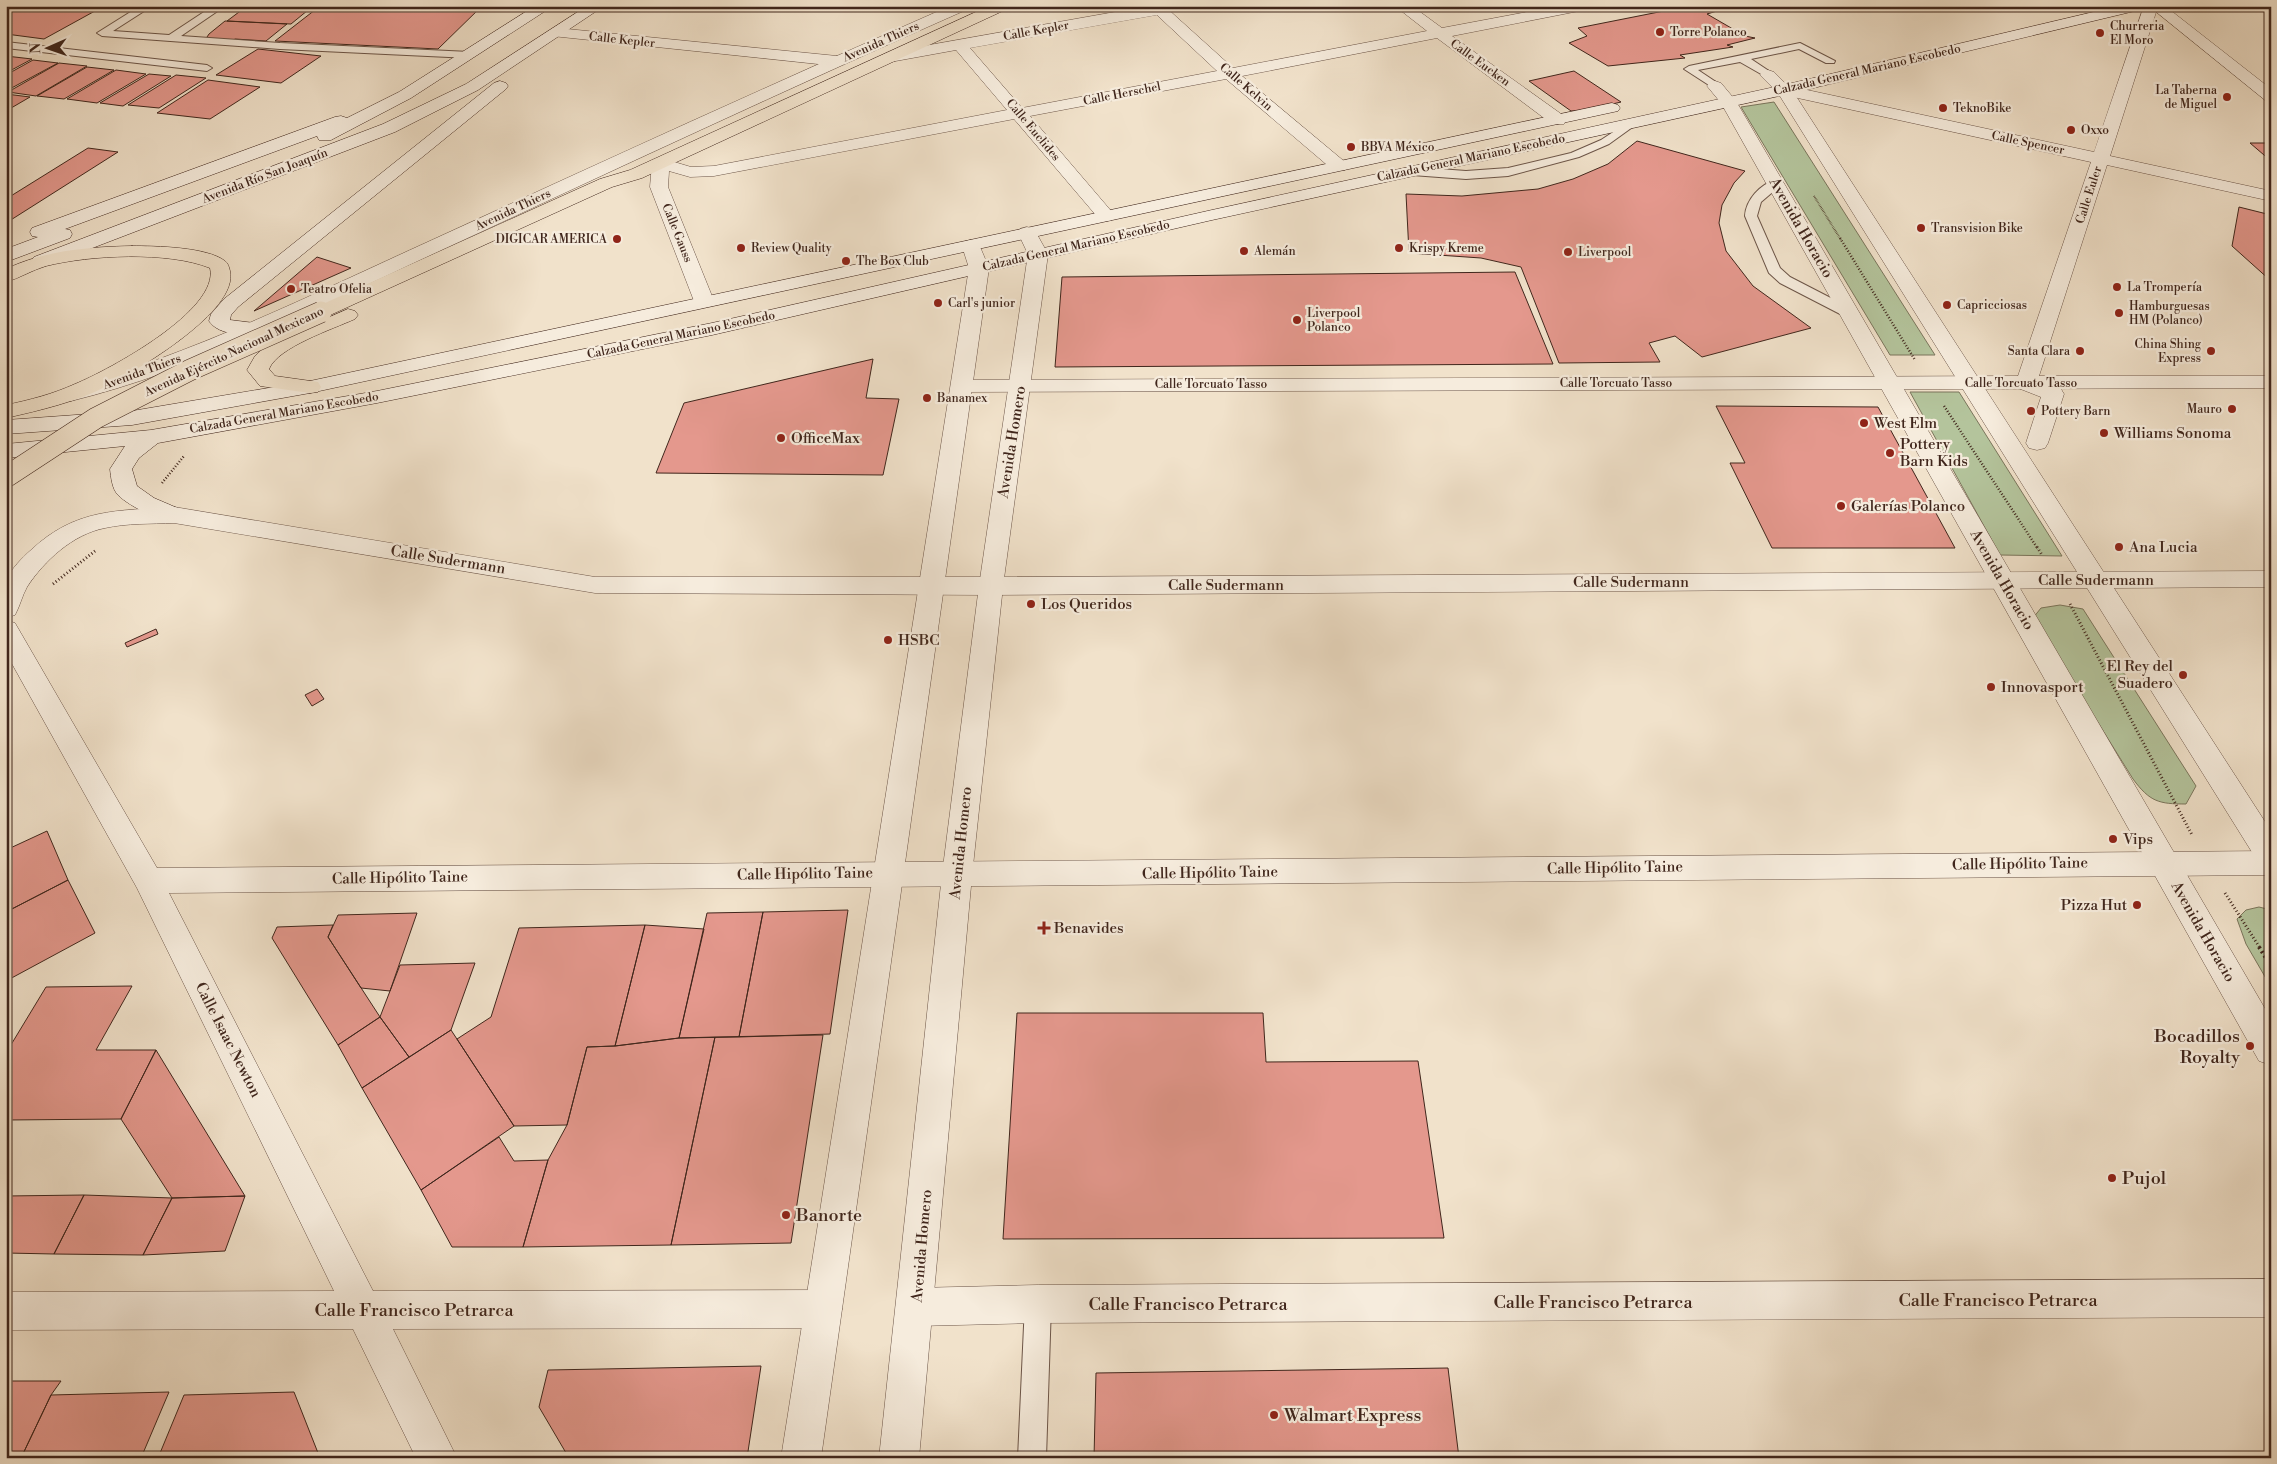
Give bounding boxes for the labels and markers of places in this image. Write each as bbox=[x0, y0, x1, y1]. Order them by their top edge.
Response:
place label: Churreria El Moro bbox=[2110, 19, 2165, 48]
place label: Torre Polanco bbox=[1670, 25, 1747, 40]
marker: Torre Polanco bbox=[1654, 26, 1666, 38]
marker: Churreria El Moro bbox=[2094, 27, 2106, 39]
place label: La Taberna de Miguel bbox=[2155, 83, 2218, 112]
marker: La Taberna de Miguel bbox=[2221, 91, 2233, 103]
place label: TeknoBike bbox=[1953, 101, 2011, 116]
marker: TeknoBike bbox=[1937, 102, 1949, 114]
place label: Oxxo bbox=[2081, 123, 2109, 138]
marker: Oxxo bbox=[2065, 124, 2077, 136]
place label: BBVA México bbox=[1360, 140, 1435, 155]
marker: BBVA México bbox=[1345, 141, 1357, 153]
place label: Transvision Bike bbox=[1931, 221, 2023, 236]
marker: Transvision Bike bbox=[1915, 222, 1927, 234]
place label: DIGICAR AMERICA bbox=[495, 232, 608, 247]
marker: DIGICAR AMERICA bbox=[611, 233, 623, 245]
place label: Review Quality bbox=[751, 241, 832, 256]
place label: Krispy Kreme bbox=[1409, 241, 1484, 256]
marker: Review Quality bbox=[735, 242, 747, 254]
marker: Krispy Kreme bbox=[1393, 242, 1405, 254]
place label: Alemán bbox=[1253, 244, 1296, 259]
marker: Alemán bbox=[1238, 245, 1250, 257]
place label: Liverpool bbox=[1578, 245, 1632, 260]
marker: Liverpool bbox=[1562, 246, 1574, 258]
place label: The Box Club bbox=[856, 254, 929, 269]
marker: The Box Club bbox=[840, 255, 852, 267]
place label: La Trompería bbox=[2127, 280, 2203, 295]
marker: La Trompería bbox=[2111, 281, 2123, 293]
place label: Teatro Ofelia bbox=[301, 282, 373, 297]
marker: Teatro Ofelia bbox=[285, 283, 297, 295]
place label: Carl's junior bbox=[948, 296, 1015, 311]
marker: Carl's junior bbox=[932, 297, 944, 309]
place label: Capricciosas bbox=[1957, 298, 2027, 313]
marker: Capricciosas bbox=[1941, 299, 1953, 311]
place label: Hamburguesas HM (Polanco) bbox=[2129, 299, 2210, 328]
place label: Liverpool Polanco bbox=[1307, 306, 1361, 335]
marker: Hamburguesas HM (Polanco) bbox=[2113, 307, 2125, 319]
marker: Liverpool Polanco bbox=[1291, 314, 1303, 326]
place label: China Shing Express bbox=[2135, 337, 2202, 366]
place label: Santa Clara bbox=[2008, 344, 2071, 359]
marker: Santa Clara bbox=[2074, 345, 2086, 357]
marker: China Shing Express bbox=[2205, 345, 2217, 357]
place label: Banamex bbox=[936, 391, 988, 406]
marker: Banamex bbox=[921, 392, 933, 404]
place label: Mauro bbox=[2187, 402, 2222, 417]
marker: Mauro bbox=[2226, 403, 2238, 415]
place label: Pottery Barn bbox=[2041, 404, 2110, 419]
marker: Pottery Barn bbox=[2025, 405, 2037, 417]
place label: West Elm bbox=[1873, 414, 1937, 433]
marker: West Elm bbox=[1858, 417, 1870, 429]
place label: Williams Sonoma bbox=[2113, 424, 2232, 443]
marker: Williams Sonoma bbox=[2098, 427, 2110, 439]
place label: OfficeMax bbox=[791, 429, 860, 448]
marker: OfficeMax bbox=[775, 432, 787, 444]
place label: Pottery Barn Kids bbox=[1899, 435, 1968, 471]
marker: Pottery Barn Kids bbox=[1884, 447, 1896, 459]
place label: Galerías Polanco bbox=[1851, 497, 1965, 516]
marker: Galerías Polanco bbox=[1835, 500, 1847, 512]
place label: Ana Lucia bbox=[2128, 538, 2198, 557]
marker: Ana Lucia bbox=[2113, 541, 2125, 553]
place label: Los Queridos bbox=[1041, 595, 1132, 614]
marker: Los Queridos bbox=[1025, 598, 1037, 610]
place label: HSBC bbox=[898, 631, 939, 650]
marker: HSBC bbox=[882, 634, 894, 646]
place label: El Rey del Suadero bbox=[2106, 657, 2174, 693]
marker: El Rey del Suadero bbox=[2177, 669, 2189, 681]
place label: Innovasport bbox=[2001, 678, 2084, 697]
marker: Innovasport bbox=[1985, 681, 1997, 693]
place label: Vips bbox=[2122, 830, 2153, 849]
marker: Vips bbox=[2107, 833, 2119, 845]
place label: Pizza Hut bbox=[2061, 896, 2128, 915]
marker: Pizza Hut bbox=[2131, 899, 2143, 911]
place label: Benavides bbox=[1053, 919, 1124, 938]
marker: Benavides bbox=[1038, 922, 1050, 934]
place label: Bocadillos Royalty bbox=[2153, 1025, 2240, 1069]
marker: Bocadillos Royalty bbox=[2244, 1040, 2256, 1052]
place label: Pujol bbox=[2122, 1167, 2167, 1190]
marker: Pujol bbox=[2106, 1172, 2118, 1184]
place label: Banorte bbox=[795, 1204, 862, 1227]
marker: Banorte bbox=[780, 1209, 792, 1221]
place label: Walmart Express bbox=[1283, 1404, 1421, 1427]
marker: Walmart Express bbox=[1268, 1409, 1280, 1421]

